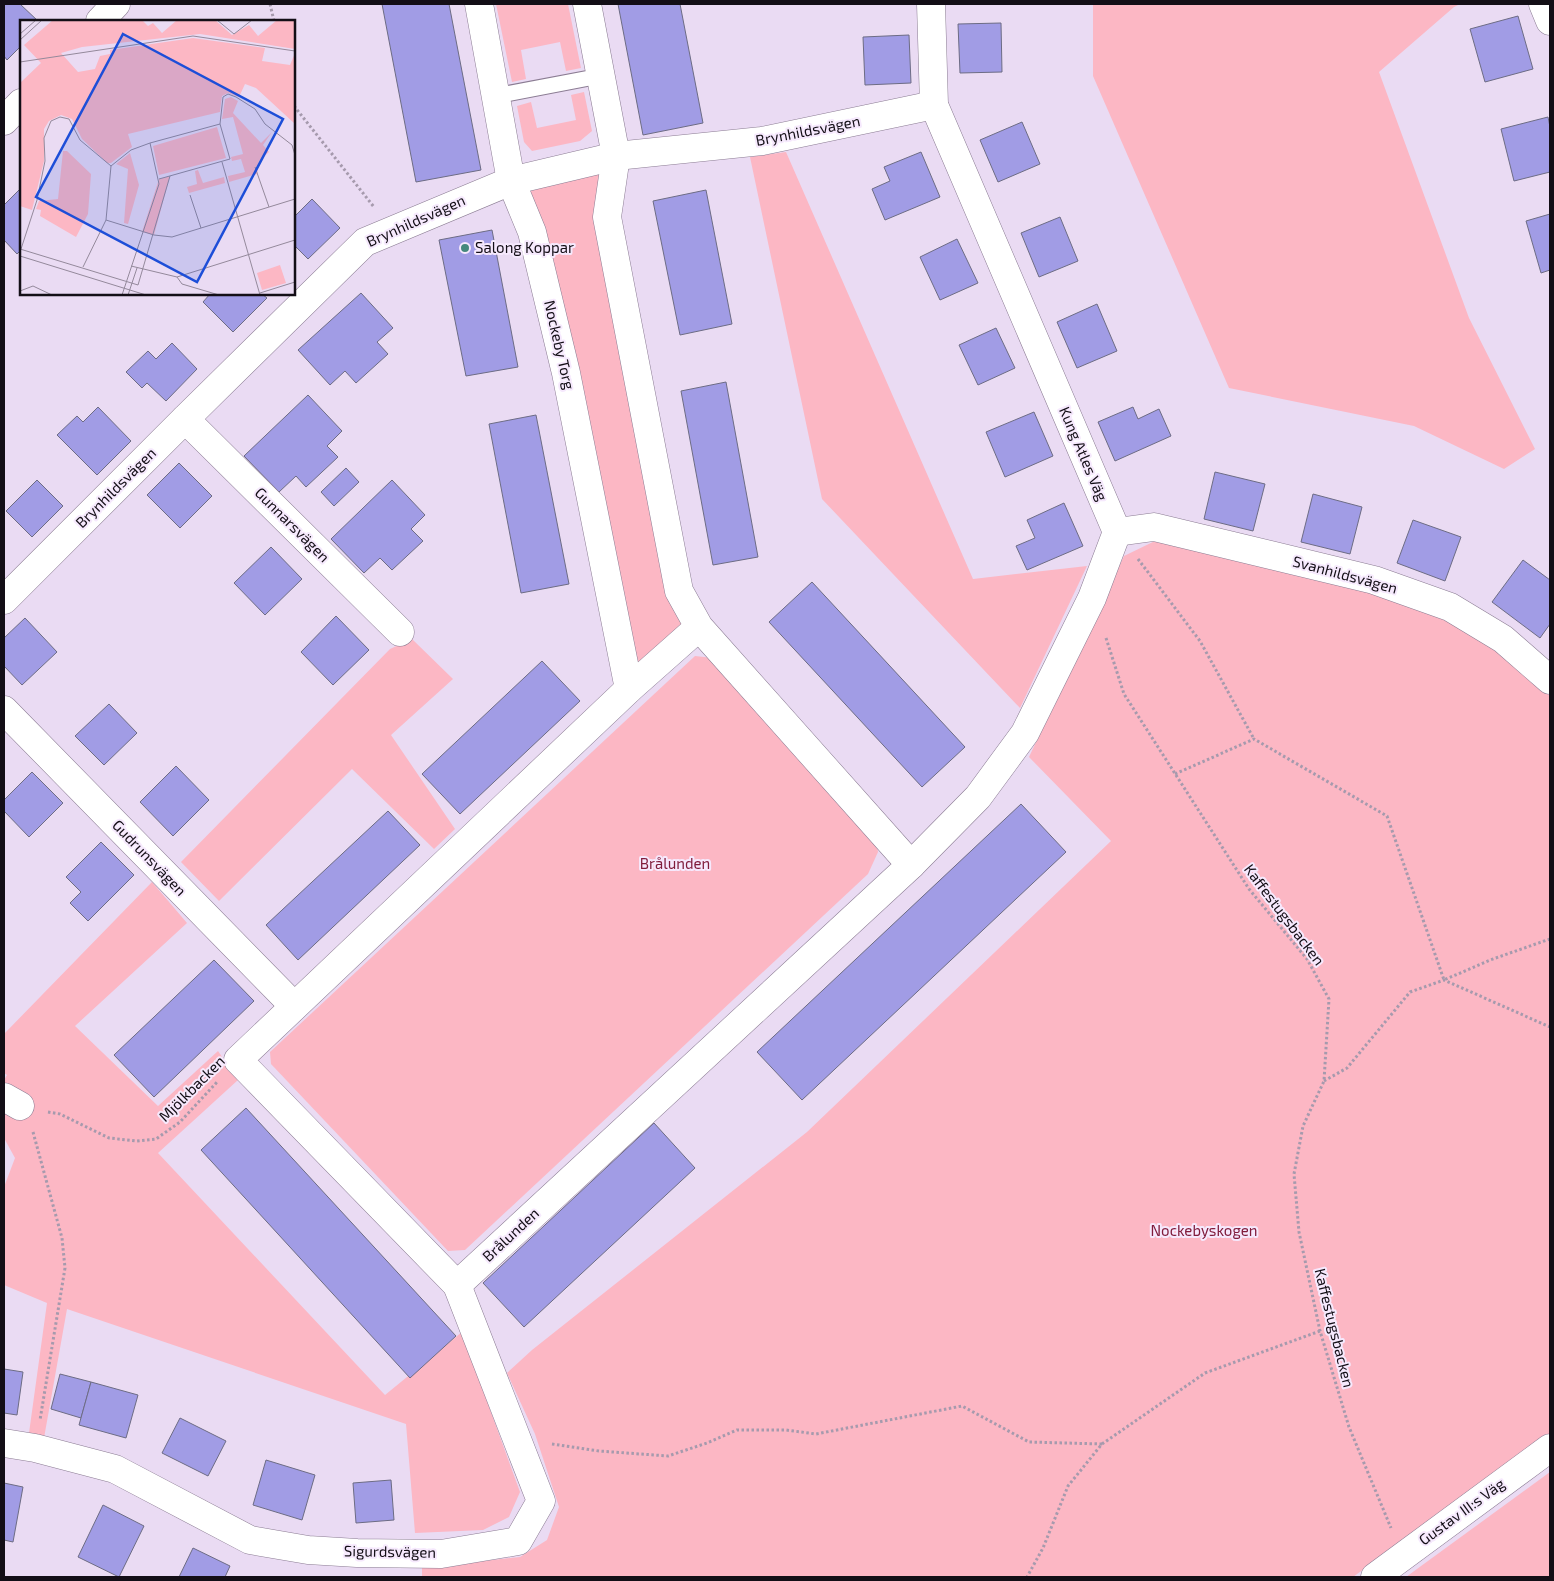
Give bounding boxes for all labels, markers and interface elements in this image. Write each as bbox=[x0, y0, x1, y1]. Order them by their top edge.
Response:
inset map bbox=[20, 20, 295, 295]
street label: Brynhildsvägen bbox=[754, 111, 862, 149]
street label: Brynhildsvägen bbox=[363, 190, 468, 250]
place label: Salong Koppar bbox=[475, 238, 574, 256]
marker: Salong Koppar bbox=[459, 242, 471, 254]
street label: Nockeby Torg bbox=[541, 298, 579, 392]
street label: Kung Atles Väg bbox=[1056, 404, 1112, 504]
street label: Brynhildsvägen bbox=[71, 443, 159, 531]
street label: Gunnarsvägen bbox=[252, 483, 334, 565]
street label: Svanhildsvägen bbox=[1291, 551, 1399, 597]
street label: Gudrunsvägen bbox=[109, 816, 190, 899]
park label: Brålunden bbox=[640, 854, 710, 872]
street label: Kaffestugsbacken bbox=[1241, 860, 1329, 968]
street label: Mjölkbacken bbox=[155, 1052, 229, 1126]
street label: Brålunden bbox=[478, 1204, 542, 1265]
park label: Nockebyskogen bbox=[1151, 1221, 1257, 1239]
street label: Kaffestugsbacken bbox=[1311, 1266, 1358, 1389]
street label: Gustav III:s Väg bbox=[1415, 1474, 1508, 1548]
street label: Sigurdsvägen bbox=[344, 1541, 436, 1561]

